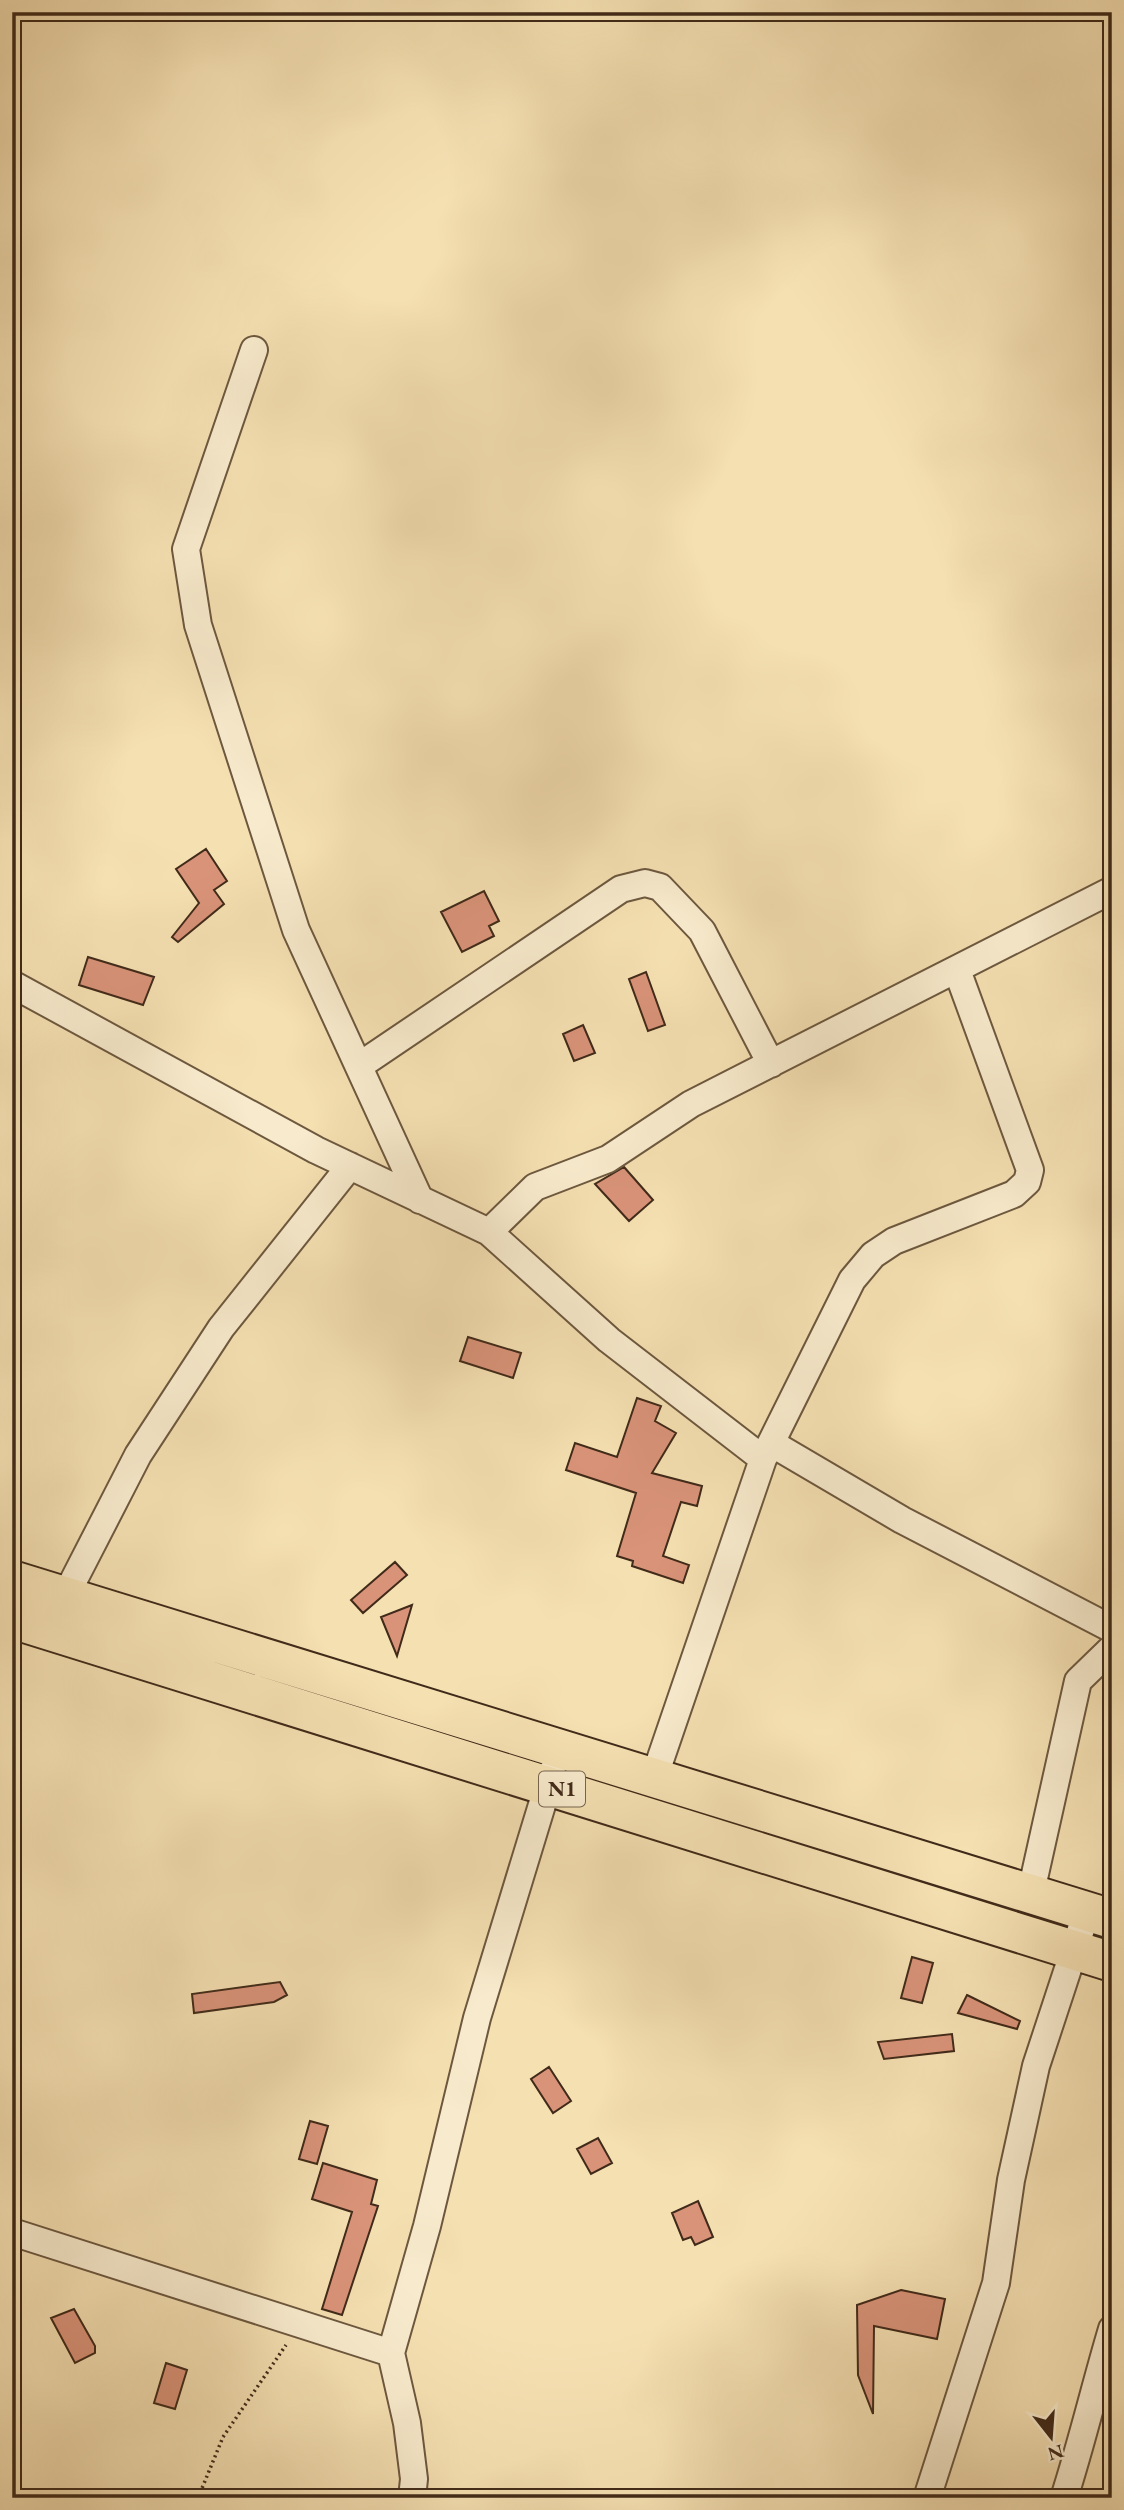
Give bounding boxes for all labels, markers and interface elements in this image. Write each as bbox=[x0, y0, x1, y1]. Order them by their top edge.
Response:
road number: N1 bbox=[539, 1772, 585, 1806]
north arrow bbox=[1016, 2402, 1086, 2472]
text: N bbox=[1044, 2439, 1067, 2467]

